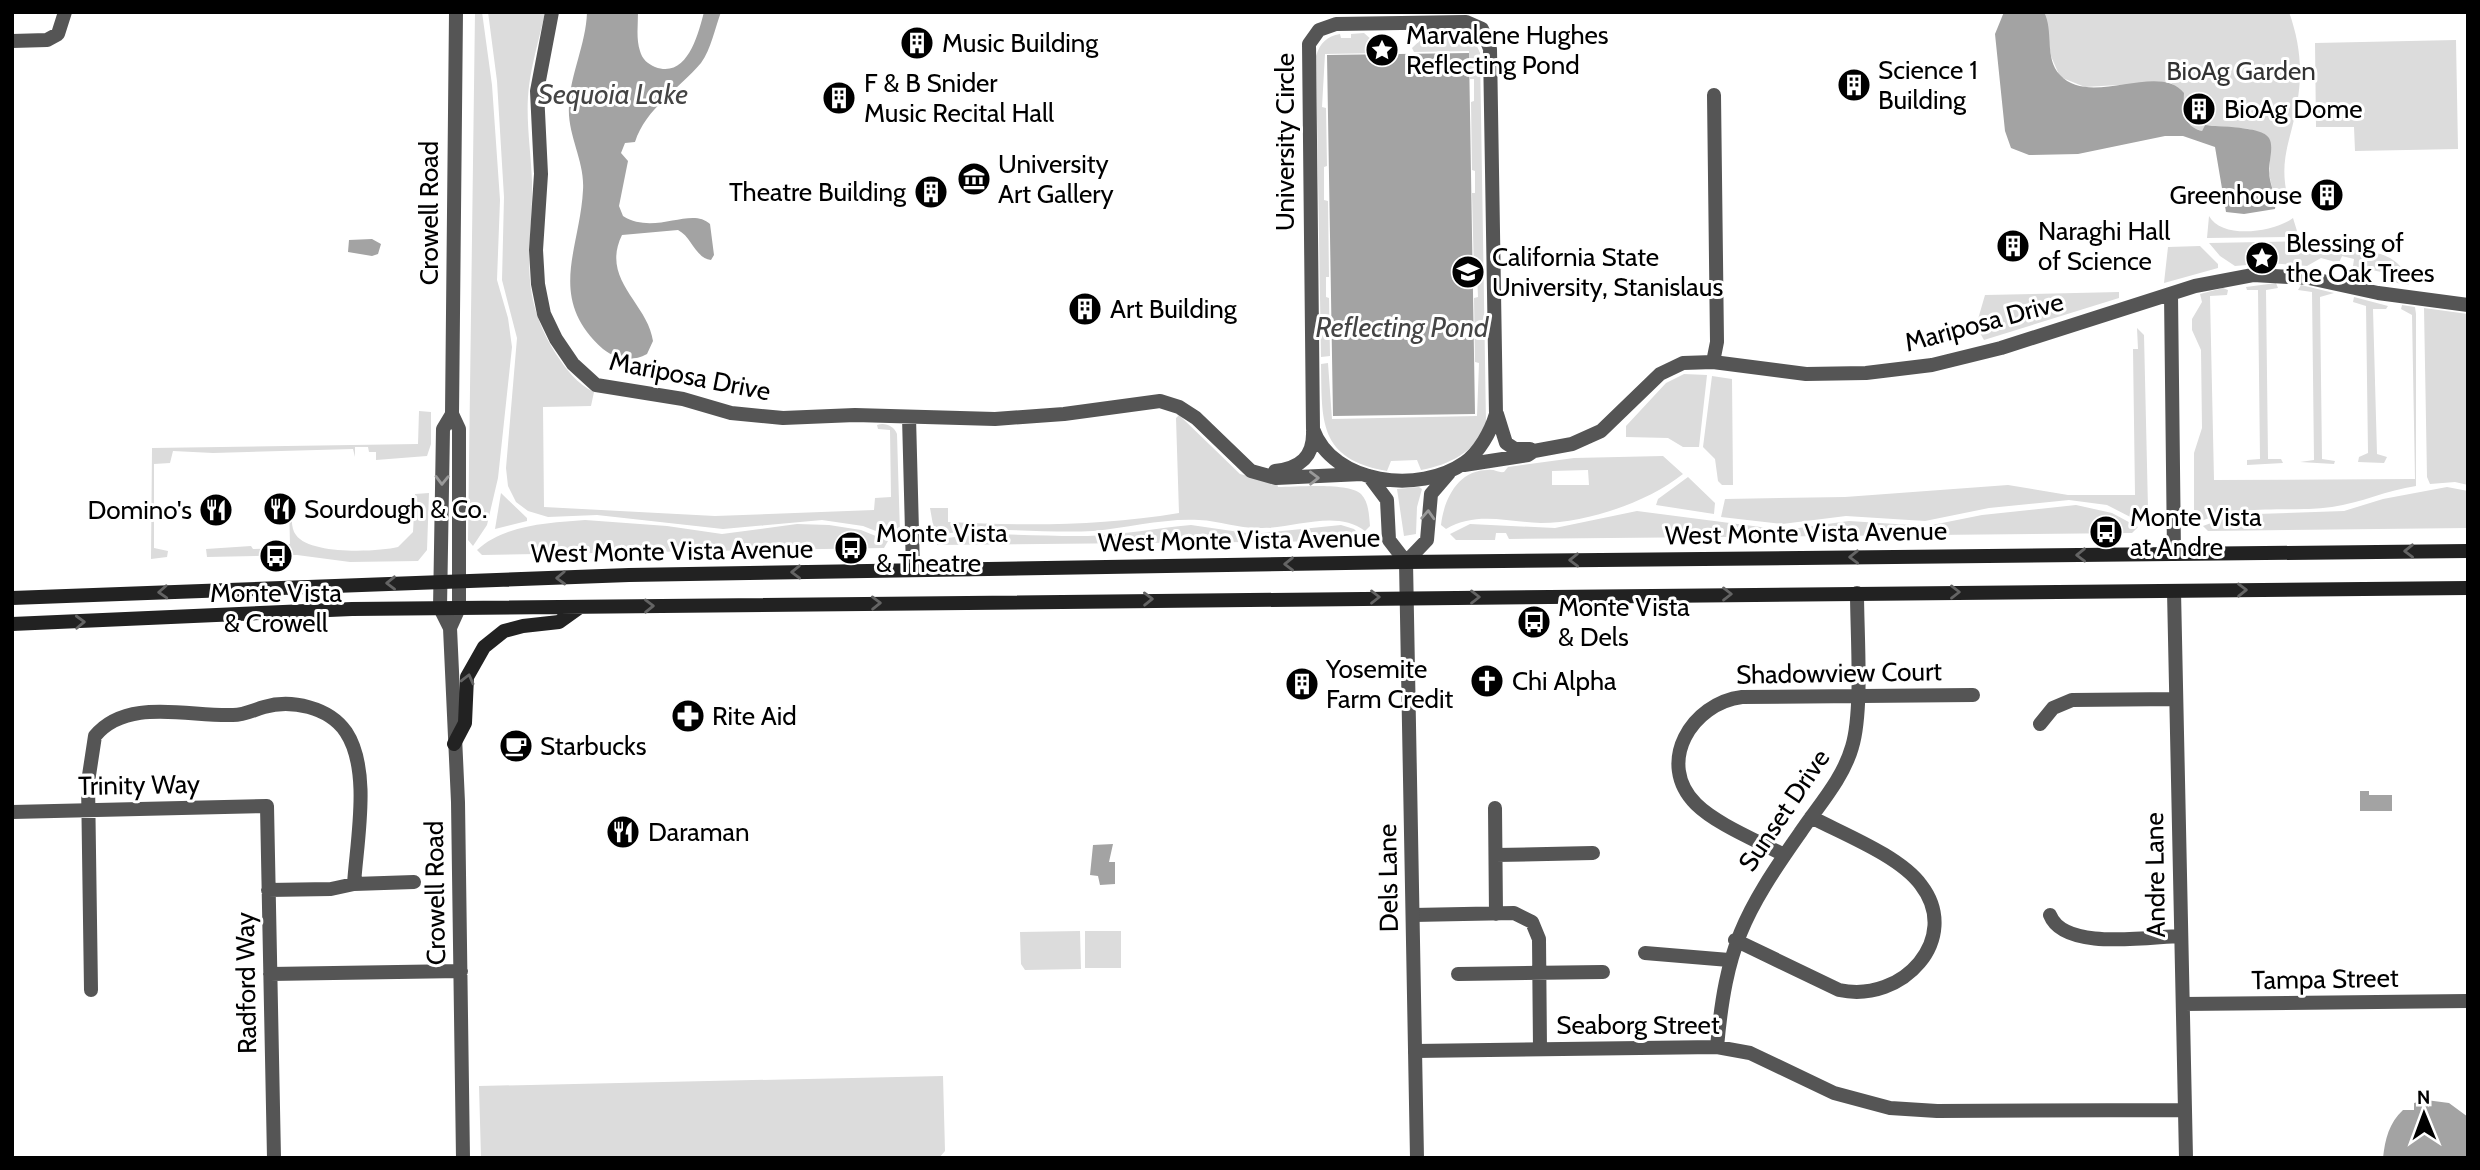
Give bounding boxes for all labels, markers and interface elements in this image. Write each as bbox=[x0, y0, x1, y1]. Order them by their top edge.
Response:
place label: Marvalene Hughes Reflecting Pond bbox=[1406, 19, 1609, 81]
building icon: Music Building bbox=[898, 24, 936, 62]
place label: Music Building bbox=[942, 27, 1099, 59]
place icon: Marvalene Hughes Reflecting Pond bbox=[1363, 31, 1401, 69]
street label: University Circle bbox=[1269, 53, 1301, 231]
place label: Science 1 Building bbox=[1878, 54, 1978, 116]
park label: BioAg Garden bbox=[2166, 55, 2316, 87]
building icon: Science 1 Building bbox=[1835, 66, 1873, 104]
place label: F & B Snider Music Recital Hall bbox=[864, 67, 1054, 129]
water label: Sequoia Lake bbox=[538, 77, 688, 111]
building icon: F & B Snider Music Recital Hall bbox=[820, 79, 858, 117]
building icon: BioAg Dome bbox=[2180, 90, 2218, 128]
place label: BioAg Dome bbox=[2224, 93, 2363, 125]
street label: Crowell Road bbox=[413, 141, 445, 285]
place label: University Art Gallery bbox=[998, 148, 1114, 210]
museum icon: University Art Gallery bbox=[955, 160, 993, 198]
building icon: Theatre Building bbox=[912, 173, 950, 211]
place label: Theatre Building bbox=[729, 176, 907, 208]
building icon: Greenhouse bbox=[2308, 176, 2346, 214]
place label: Greenhouse bbox=[2170, 179, 2302, 211]
place label: Naraghi Hall of Science bbox=[2038, 215, 2170, 277]
building icon: Naraghi Hall of Science bbox=[1994, 227, 2032, 265]
place label: Blessing of the Oak Trees bbox=[2286, 227, 2435, 289]
place icon: Blessing of the Oak Trees bbox=[2243, 239, 2281, 277]
place label: California State University, Stanislaus bbox=[1492, 241, 1723, 303]
school or university icon: California State University, Stanislaus bbox=[1449, 253, 1487, 291]
street label: Mariposa Drive bbox=[1901, 285, 2067, 359]
building icon: Art Building bbox=[1066, 290, 1104, 328]
place label: Art Building bbox=[1110, 293, 1238, 325]
water label: Reflecting Pond bbox=[1315, 310, 1490, 344]
street label: Mariposa Drive bbox=[607, 345, 773, 407]
one-way arrow bbox=[1309, 470, 1320, 486]
one-way arrow bbox=[434, 475, 450, 485]
restaurant icon: Sourdough & Co. bbox=[261, 490, 299, 528]
restaurant icon: Domino's bbox=[197, 491, 235, 529]
place label: Sourdough & Co. bbox=[304, 493, 487, 525]
place label: Domino's bbox=[87, 494, 192, 526]
place label: Monte Vista at Andre bbox=[2130, 501, 2262, 563]
one-way arrow bbox=[1420, 509, 1435, 520]
bus stop icon: Monte Vista at Andre bbox=[2087, 513, 2125, 551]
street label: West Monte Vista Avenue bbox=[1665, 515, 1947, 551]
place label: Monte Vista & Theatre bbox=[876, 517, 1008, 579]
street label: West Monte Vista Avenue bbox=[1098, 522, 1380, 558]
bus stop icon: Monte Vista & Theatre bbox=[832, 529, 870, 567]
street label: West Monte Vista Avenue bbox=[531, 533, 813, 569]
bus stop icon: Monte Vista & Crowell bbox=[257, 537, 295, 575]
one-way arrow bbox=[2403, 543, 2413, 559]
one-way arrow bbox=[2075, 547, 2086, 563]
one-way arrow bbox=[1848, 549, 1858, 565]
one-way arrow bbox=[1568, 552, 1579, 568]
one-way arrow bbox=[1283, 556, 1294, 572]
one-way arrow bbox=[790, 564, 801, 580]
one-way arrow bbox=[555, 570, 566, 585]
one-way arrow bbox=[385, 575, 395, 591]
place label: Monte Vista & Crowell bbox=[210, 577, 342, 639]
one-way arrow bbox=[2238, 582, 2248, 598]
one-way arrow bbox=[157, 584, 168, 599]
one-way arrow bbox=[1949, 585, 1960, 600]
one-way arrow bbox=[1722, 587, 1733, 602]
one-way arrow bbox=[1371, 589, 1381, 605]
one-way arrow bbox=[1470, 589, 1481, 605]
one-way arrow bbox=[1143, 591, 1154, 607]
place label: Monte Vista & Dels bbox=[1558, 591, 1690, 653]
one-way arrow bbox=[872, 595, 882, 611]
one-way arrow bbox=[644, 598, 655, 614]
bus stop icon: Monte Vista & Dels bbox=[1515, 603, 1553, 641]
one-way arrow bbox=[75, 614, 86, 629]
place label: Yosemite Farm Credit bbox=[1325, 653, 1453, 715]
street label: Shadowview Court bbox=[1736, 655, 1942, 691]
church icon: Chi Alpha bbox=[1468, 662, 1506, 700]
building icon: Yosemite Farm Credit bbox=[1283, 665, 1321, 703]
place label: Chi Alpha bbox=[1512, 665, 1617, 697]
one-way arrow bbox=[460, 673, 474, 685]
pharmacy icon: Rite Aid bbox=[669, 697, 707, 735]
place label: Rite Aid bbox=[712, 700, 797, 732]
cafe icon: Starbucks bbox=[497, 727, 535, 765]
place label: Starbucks bbox=[540, 730, 647, 762]
street label: Sunset Drive bbox=[1732, 743, 1836, 877]
street label: Trinity Way bbox=[78, 768, 200, 802]
street label: Andre Lane bbox=[2138, 812, 2172, 938]
restaurant icon: Daraman bbox=[604, 813, 642, 851]
place label: Daraman bbox=[648, 816, 750, 848]
street label: Crowell Road bbox=[418, 821, 452, 965]
street label: Dels Lane bbox=[1371, 824, 1405, 932]
street label: Radford Way bbox=[229, 912, 263, 1054]
street label: Tampa Street bbox=[2251, 962, 2399, 996]
street label: Seaborg Street bbox=[1556, 1009, 1720, 1041]
north arrow bbox=[2389, 1079, 2459, 1149]
text: N bbox=[2417, 1086, 2431, 1109]

